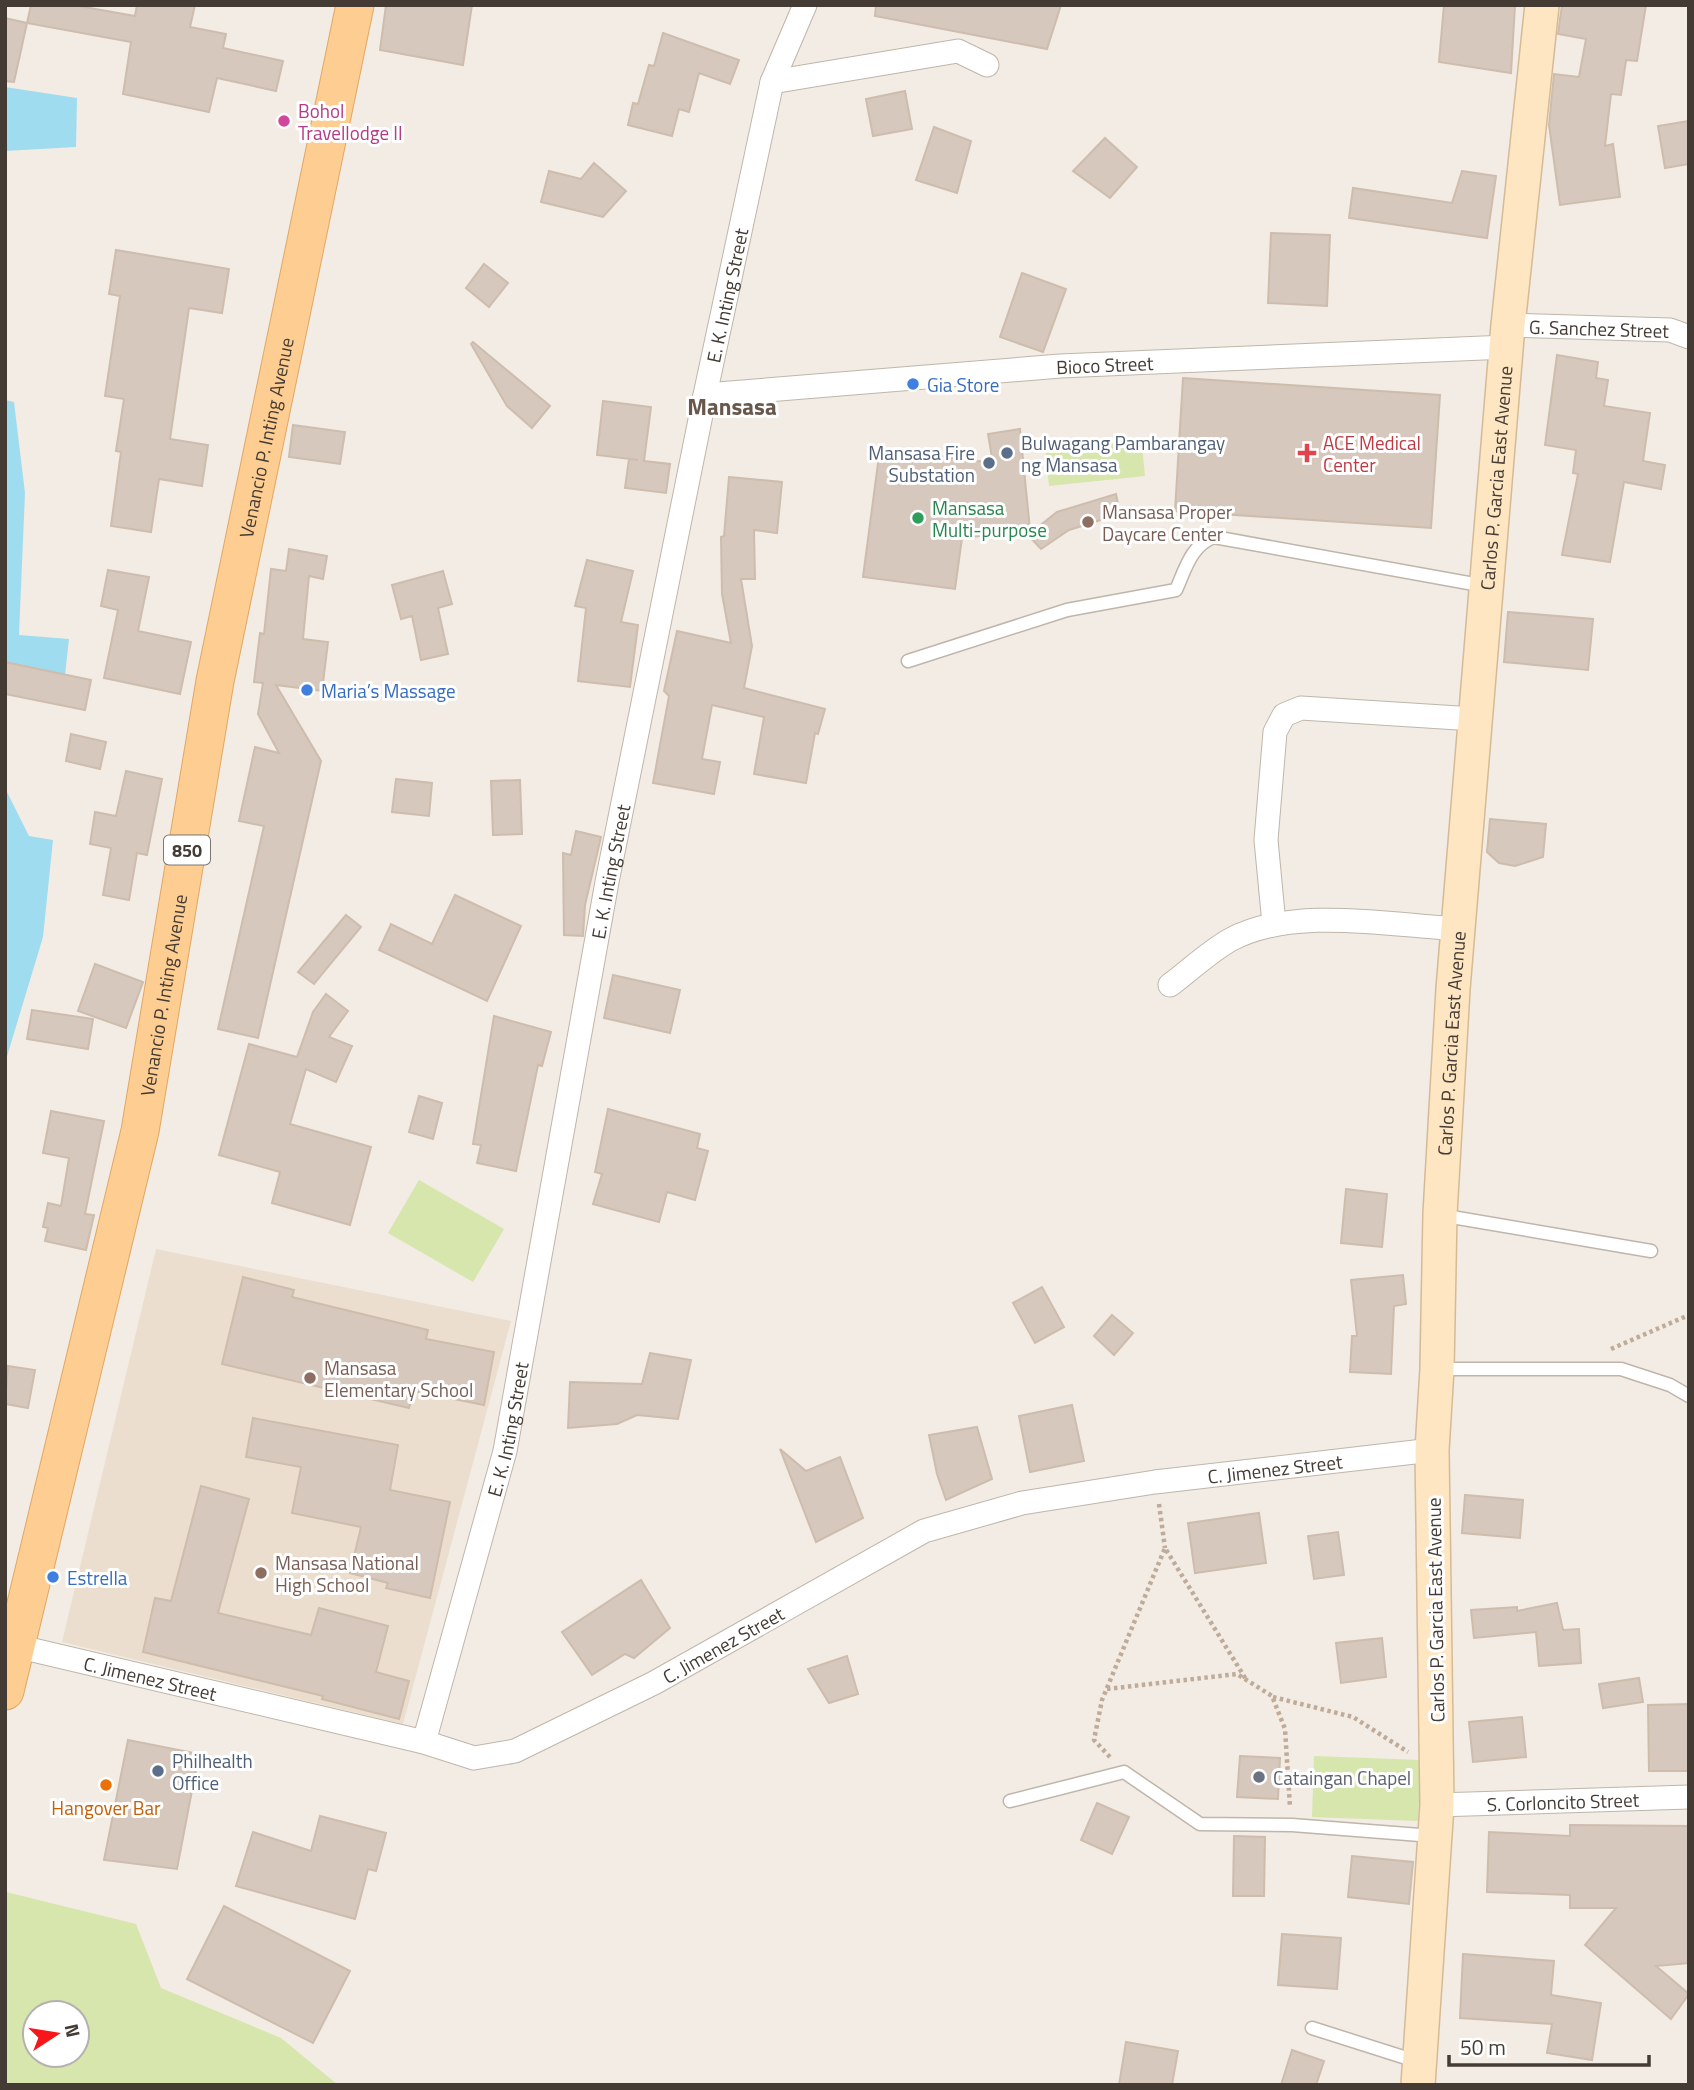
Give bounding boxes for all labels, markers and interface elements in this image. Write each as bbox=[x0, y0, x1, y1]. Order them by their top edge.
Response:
place label: Bohol Travellodge II bbox=[298, 96, 403, 147]
marker: Bohol Travellodge II bbox=[276, 113, 292, 129]
street label: E. K. Inting Street bbox=[698, 225, 755, 365]
street label: G. Sanchez Street bbox=[1529, 311, 1670, 344]
street label: Venancio P. Inting Avenue bbox=[231, 335, 300, 540]
street label: Bioco Street bbox=[1056, 348, 1154, 381]
street label: Carlos P. Garcia East Avenue bbox=[1472, 365, 1519, 591]
place label: Gia Store bbox=[927, 370, 999, 399]
marker: Gia Store bbox=[905, 376, 921, 392]
district label: Mansasa bbox=[687, 389, 777, 424]
place label: Bulwagang Pambarangay ng Mansasa bbox=[1021, 428, 1225, 479]
place label: ACE Medical Center bbox=[1323, 428, 1421, 479]
place label: Mansasa Fire Substation bbox=[868, 438, 975, 489]
marker: ACE Medical Center bbox=[1297, 443, 1317, 463]
marker: Bulwagang Pambarangay ng Mansasa bbox=[999, 445, 1015, 461]
marker: Mansasa Fire Substation bbox=[981, 455, 997, 471]
place label: Mansasa Multi-purpose bbox=[932, 493, 1047, 544]
place label: Mansasa Proper Daycare Center bbox=[1102, 497, 1233, 548]
marker: Mansasa Multi-purpose bbox=[910, 510, 926, 526]
marker: Mansasa Proper Daycare Center bbox=[1080, 514, 1096, 530]
place label: Maria’s Massage bbox=[321, 676, 456, 705]
marker: Maria’s Massage bbox=[299, 682, 315, 698]
street label: E. K. Inting Street bbox=[583, 801, 637, 941]
road number: 850 bbox=[164, 836, 210, 864]
street label: Venancio P. Inting Avenue bbox=[132, 892, 194, 1098]
street label: Carlos P. Garcia East Avenue bbox=[1429, 930, 1472, 1156]
place label: Mansasa Elementary School bbox=[324, 1353, 473, 1404]
street label: E. K. Inting Street bbox=[479, 1359, 535, 1500]
marker: Mansasa Elementary School bbox=[302, 1370, 318, 1386]
street label: C. Jimenez Street bbox=[1206, 1446, 1344, 1490]
street label: Carlos P. Garcia East Avenue bbox=[1419, 1497, 1451, 1723]
place label: Mansasa National High School bbox=[275, 1548, 419, 1599]
place label: Estrella bbox=[67, 1563, 128, 1592]
marker: Mansasa National High School bbox=[253, 1565, 269, 1581]
marker: Estrella bbox=[45, 1569, 61, 1585]
street label: C. Jimenez Street bbox=[657, 1598, 789, 1690]
street label: C. Jimenez Street bbox=[81, 1648, 220, 1707]
place label: Philhealth Office bbox=[172, 1746, 253, 1797]
marker: Philhealth Office bbox=[150, 1763, 166, 1779]
place label: Cataingan Chapel bbox=[1273, 1763, 1411, 1792]
marker: Cataingan Chapel bbox=[1251, 1769, 1267, 1785]
marker: Hangover Bar bbox=[98, 1777, 114, 1793]
street label: S. Corloncito Street bbox=[1486, 1784, 1640, 1818]
place label: Hangover Bar bbox=[51, 1793, 161, 1822]
north arrow bbox=[21, 1999, 91, 2069]
text: N bbox=[58, 2021, 89, 2040]
scale bar bbox=[1449, 2024, 1648, 2068]
text: 50 m bbox=[1460, 2031, 1506, 2063]

